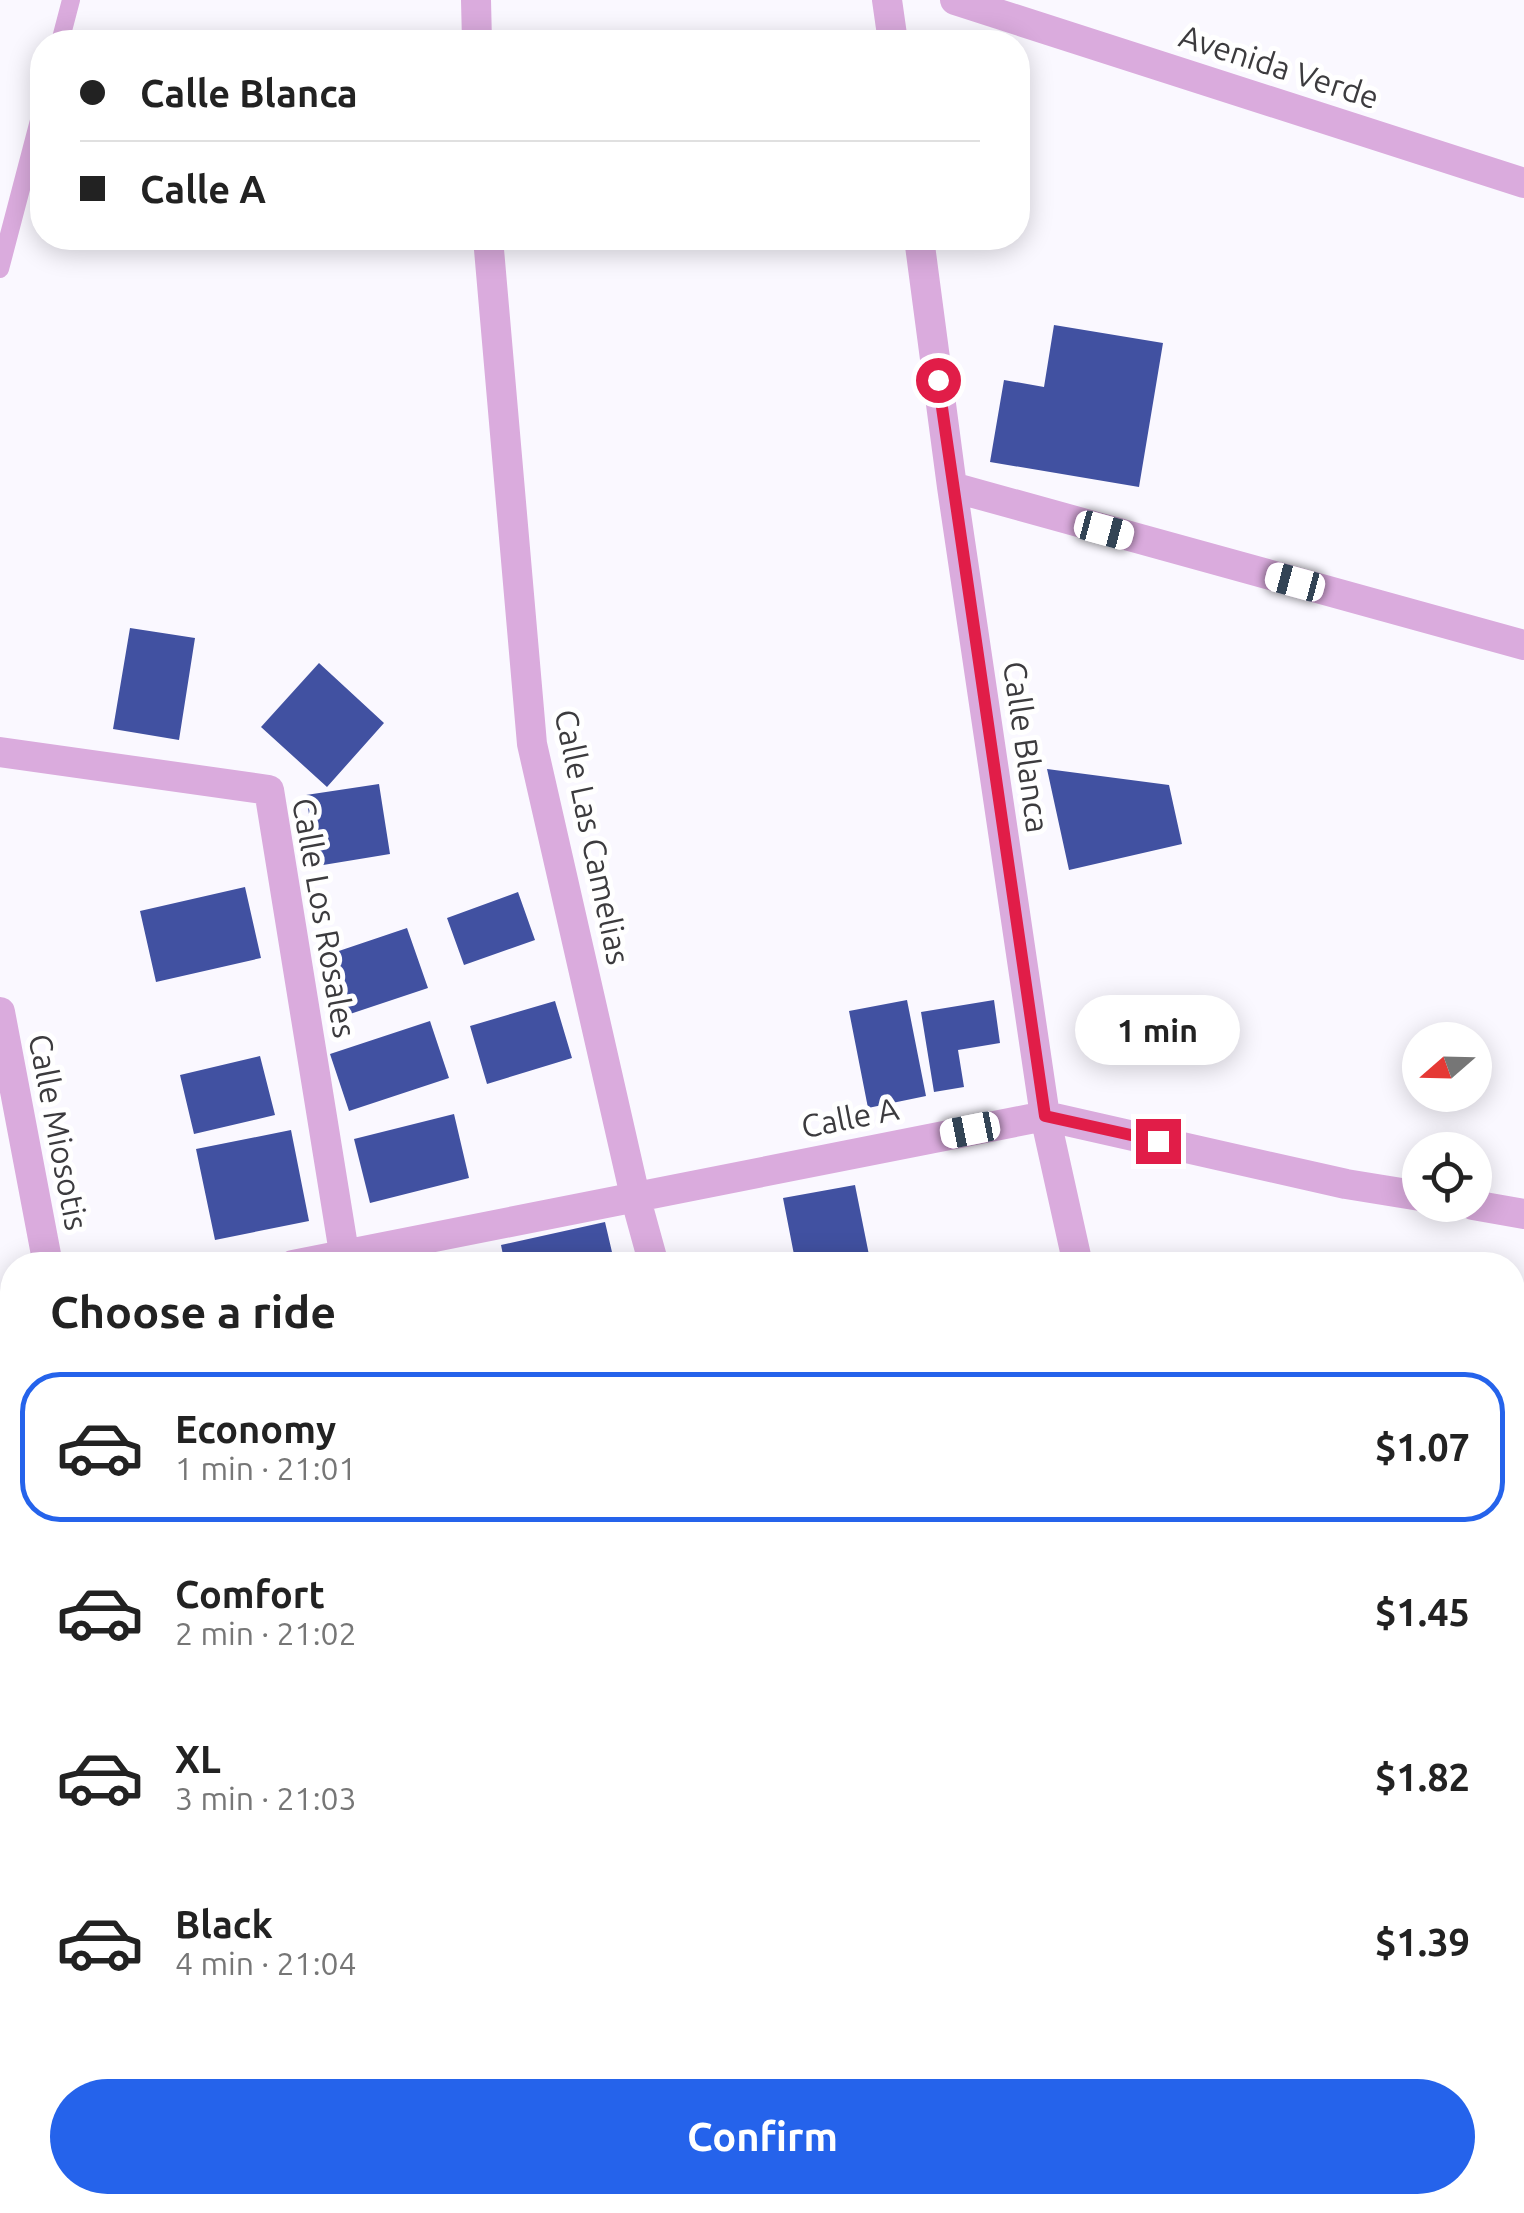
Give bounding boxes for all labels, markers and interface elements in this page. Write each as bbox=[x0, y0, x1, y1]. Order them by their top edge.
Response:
street label: Avenida Verde bbox=[1175, 17, 1384, 115]
text: Calle Blanca bbox=[140, 72, 358, 114]
text: Calle A bbox=[140, 168, 266, 210]
route start bbox=[916, 358, 961, 403]
car bbox=[1071, 508, 1137, 552]
car bbox=[1262, 560, 1328, 604]
street label: Calle Blanca bbox=[997, 659, 1057, 835]
street label: Calle Las Camelias bbox=[548, 706, 638, 968]
street label: Calle Los Rosales bbox=[286, 795, 364, 1041]
callout: 1 min bbox=[1076, 996, 1240, 1066]
text: 1 min bbox=[1117, 1012, 1198, 1048]
north arrow bbox=[1402, 1022, 1492, 1112]
map controls bbox=[1402, 1022, 1492, 1222]
street label: Calle Miosotis bbox=[22, 1031, 96, 1233]
street label: Calle A bbox=[798, 1090, 902, 1144]
car bbox=[938, 1110, 1002, 1150]
route end bbox=[1136, 1119, 1181, 1164]
button: locate bbox=[1402, 1132, 1492, 1222]
text: Choose a ride bbox=[50, 1286, 336, 1337]
icon: car bbox=[55, 1402, 145, 1492]
text: Economy bbox=[175, 1408, 336, 1450]
text: $1.07 bbox=[1375, 1426, 1470, 1468]
text: 1 min · 21:01 bbox=[175, 1450, 357, 1486]
icon: car bbox=[55, 1567, 145, 1657]
text: Comfort bbox=[175, 1573, 325, 1615]
text: $1.45 bbox=[1375, 1591, 1470, 1633]
text: 2 min · 21:02 bbox=[175, 1615, 357, 1651]
icon: car bbox=[55, 1732, 145, 1822]
text: XL bbox=[175, 1738, 221, 1780]
text: $1.82 bbox=[1375, 1756, 1470, 1798]
text: 3 min · 21:03 bbox=[175, 1780, 357, 1816]
icon: car bbox=[55, 1897, 145, 1987]
text: Black bbox=[175, 1903, 273, 1945]
text: $1.39 bbox=[1375, 1921, 1470, 1963]
text: 4 min · 21:04 bbox=[175, 1945, 357, 1981]
button: Confirm bbox=[50, 2079, 1475, 2194]

